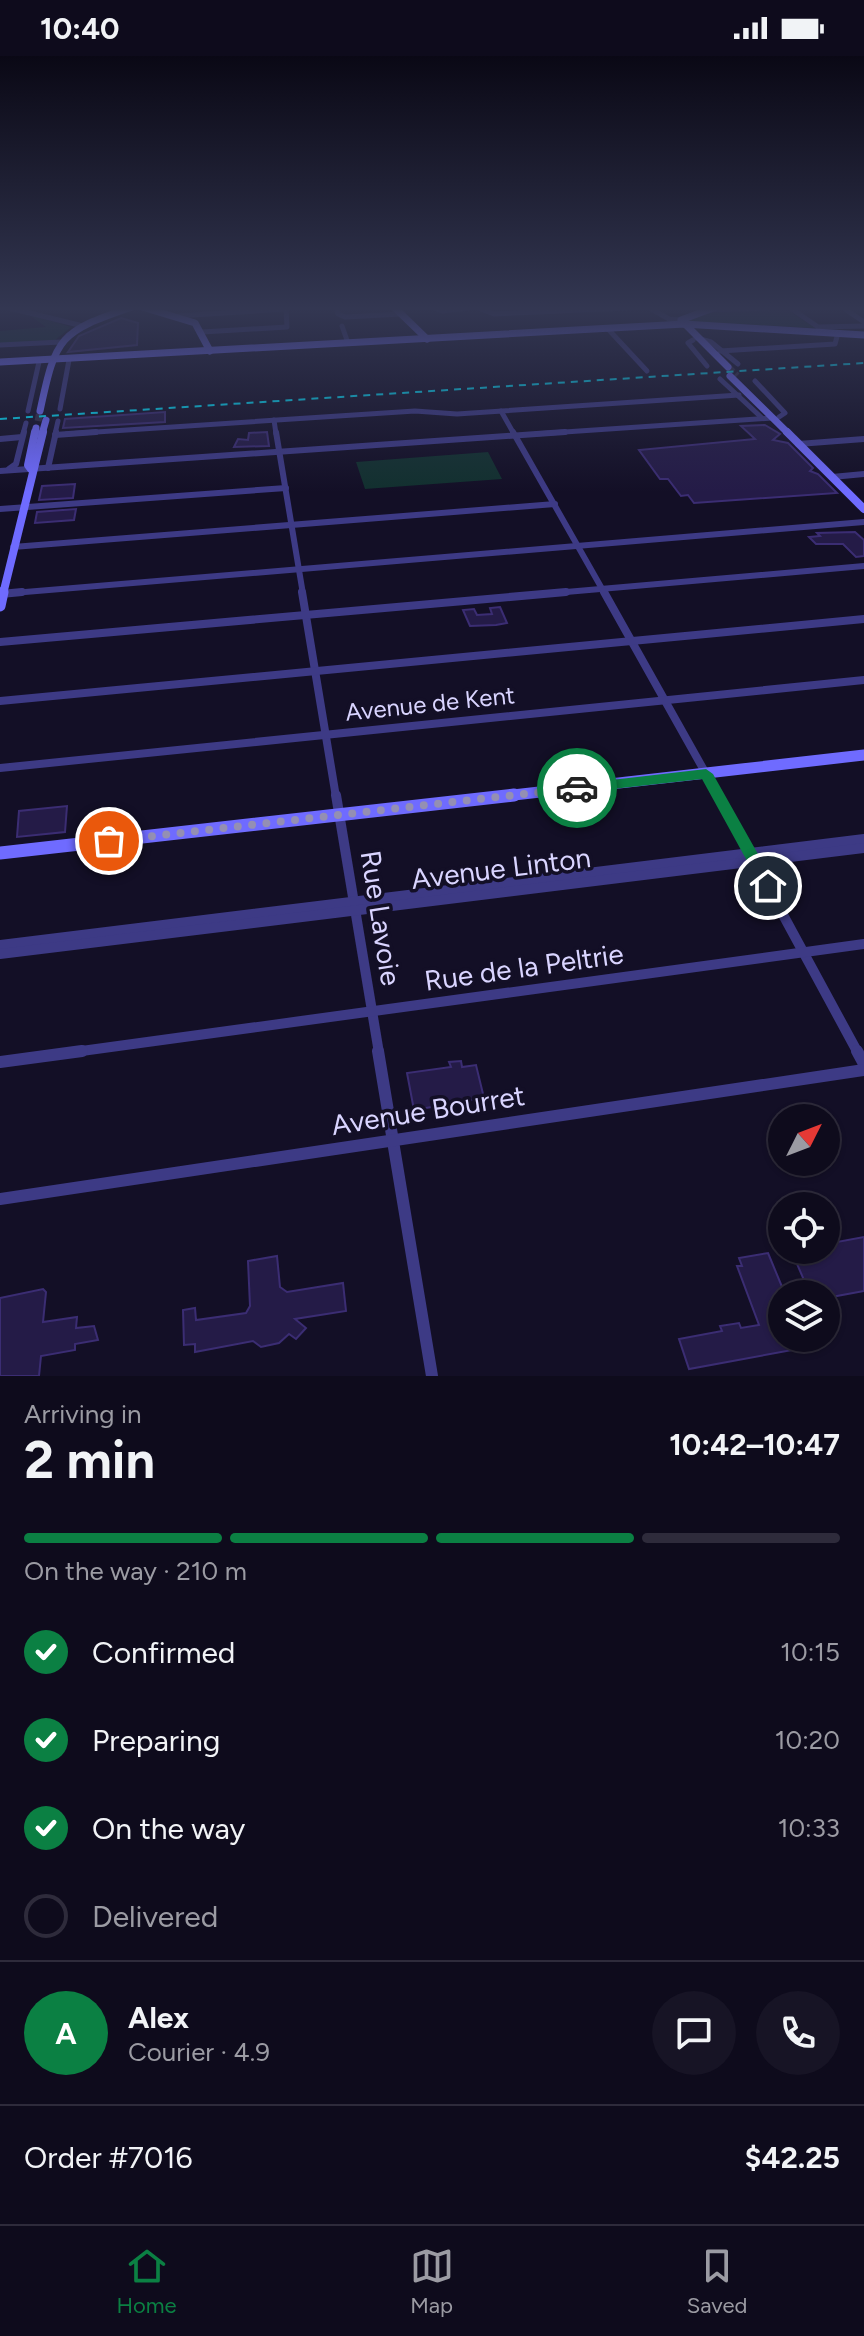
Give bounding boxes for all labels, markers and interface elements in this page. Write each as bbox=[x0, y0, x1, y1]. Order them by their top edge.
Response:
text: 10:40 bbox=[40, 10, 120, 47]
street label: Avenue de Kent bbox=[344, 680, 516, 727]
courier bbox=[537, 748, 617, 828]
icon: car bbox=[555, 766, 599, 810]
pin bbox=[75, 807, 143, 875]
icon: bag bbox=[87, 819, 131, 863]
street label: Avenue Linton bbox=[409, 840, 593, 896]
street label: Rue Lavoie bbox=[354, 848, 408, 988]
pin bbox=[734, 852, 802, 920]
icon: home bbox=[746, 864, 790, 908]
street label: Rue de la Peltrie bbox=[422, 936, 626, 998]
street label: Avenue Bourret bbox=[329, 1078, 527, 1142]
north arrow bbox=[768, 1104, 840, 1176]
map controls bbox=[768, 1104, 840, 1352]
button: locate bbox=[768, 1192, 840, 1264]
button: layers bbox=[768, 1280, 840, 1352]
text: Arriving in bbox=[24, 1398, 142, 1430]
text: 10:42–10:47 bbox=[669, 1426, 840, 1463]
text: 2 min bbox=[24, 1429, 155, 1491]
text: On the way · 210 m bbox=[24, 1555, 247, 1587]
icon: check bbox=[24, 1630, 68, 1674]
text: Confirmed bbox=[92, 1634, 235, 1671]
text: 10:15 bbox=[780, 1636, 840, 1668]
icon: check bbox=[24, 1718, 68, 1762]
text: Preparing bbox=[92, 1722, 220, 1759]
text: 10:20 bbox=[775, 1724, 840, 1756]
icon: check bbox=[24, 1806, 68, 1850]
text: On the way bbox=[92, 1810, 245, 1847]
text: 10:33 bbox=[778, 1812, 840, 1844]
text: Delivered bbox=[92, 1898, 218, 1935]
button: chat bbox=[652, 1991, 736, 2075]
button: phone bbox=[756, 1991, 840, 2075]
text: Alex bbox=[128, 1999, 189, 2036]
text: A bbox=[55, 2015, 77, 2052]
text: Courier · 4.9 bbox=[128, 2036, 270, 2068]
text: Order #7016 bbox=[24, 2139, 193, 2176]
text: $42.25 bbox=[745, 2139, 840, 2176]
tab: Home bbox=[117, 2244, 177, 2319]
tab: Map bbox=[410, 2244, 454, 2319]
tab: Saved bbox=[687, 2244, 747, 2319]

